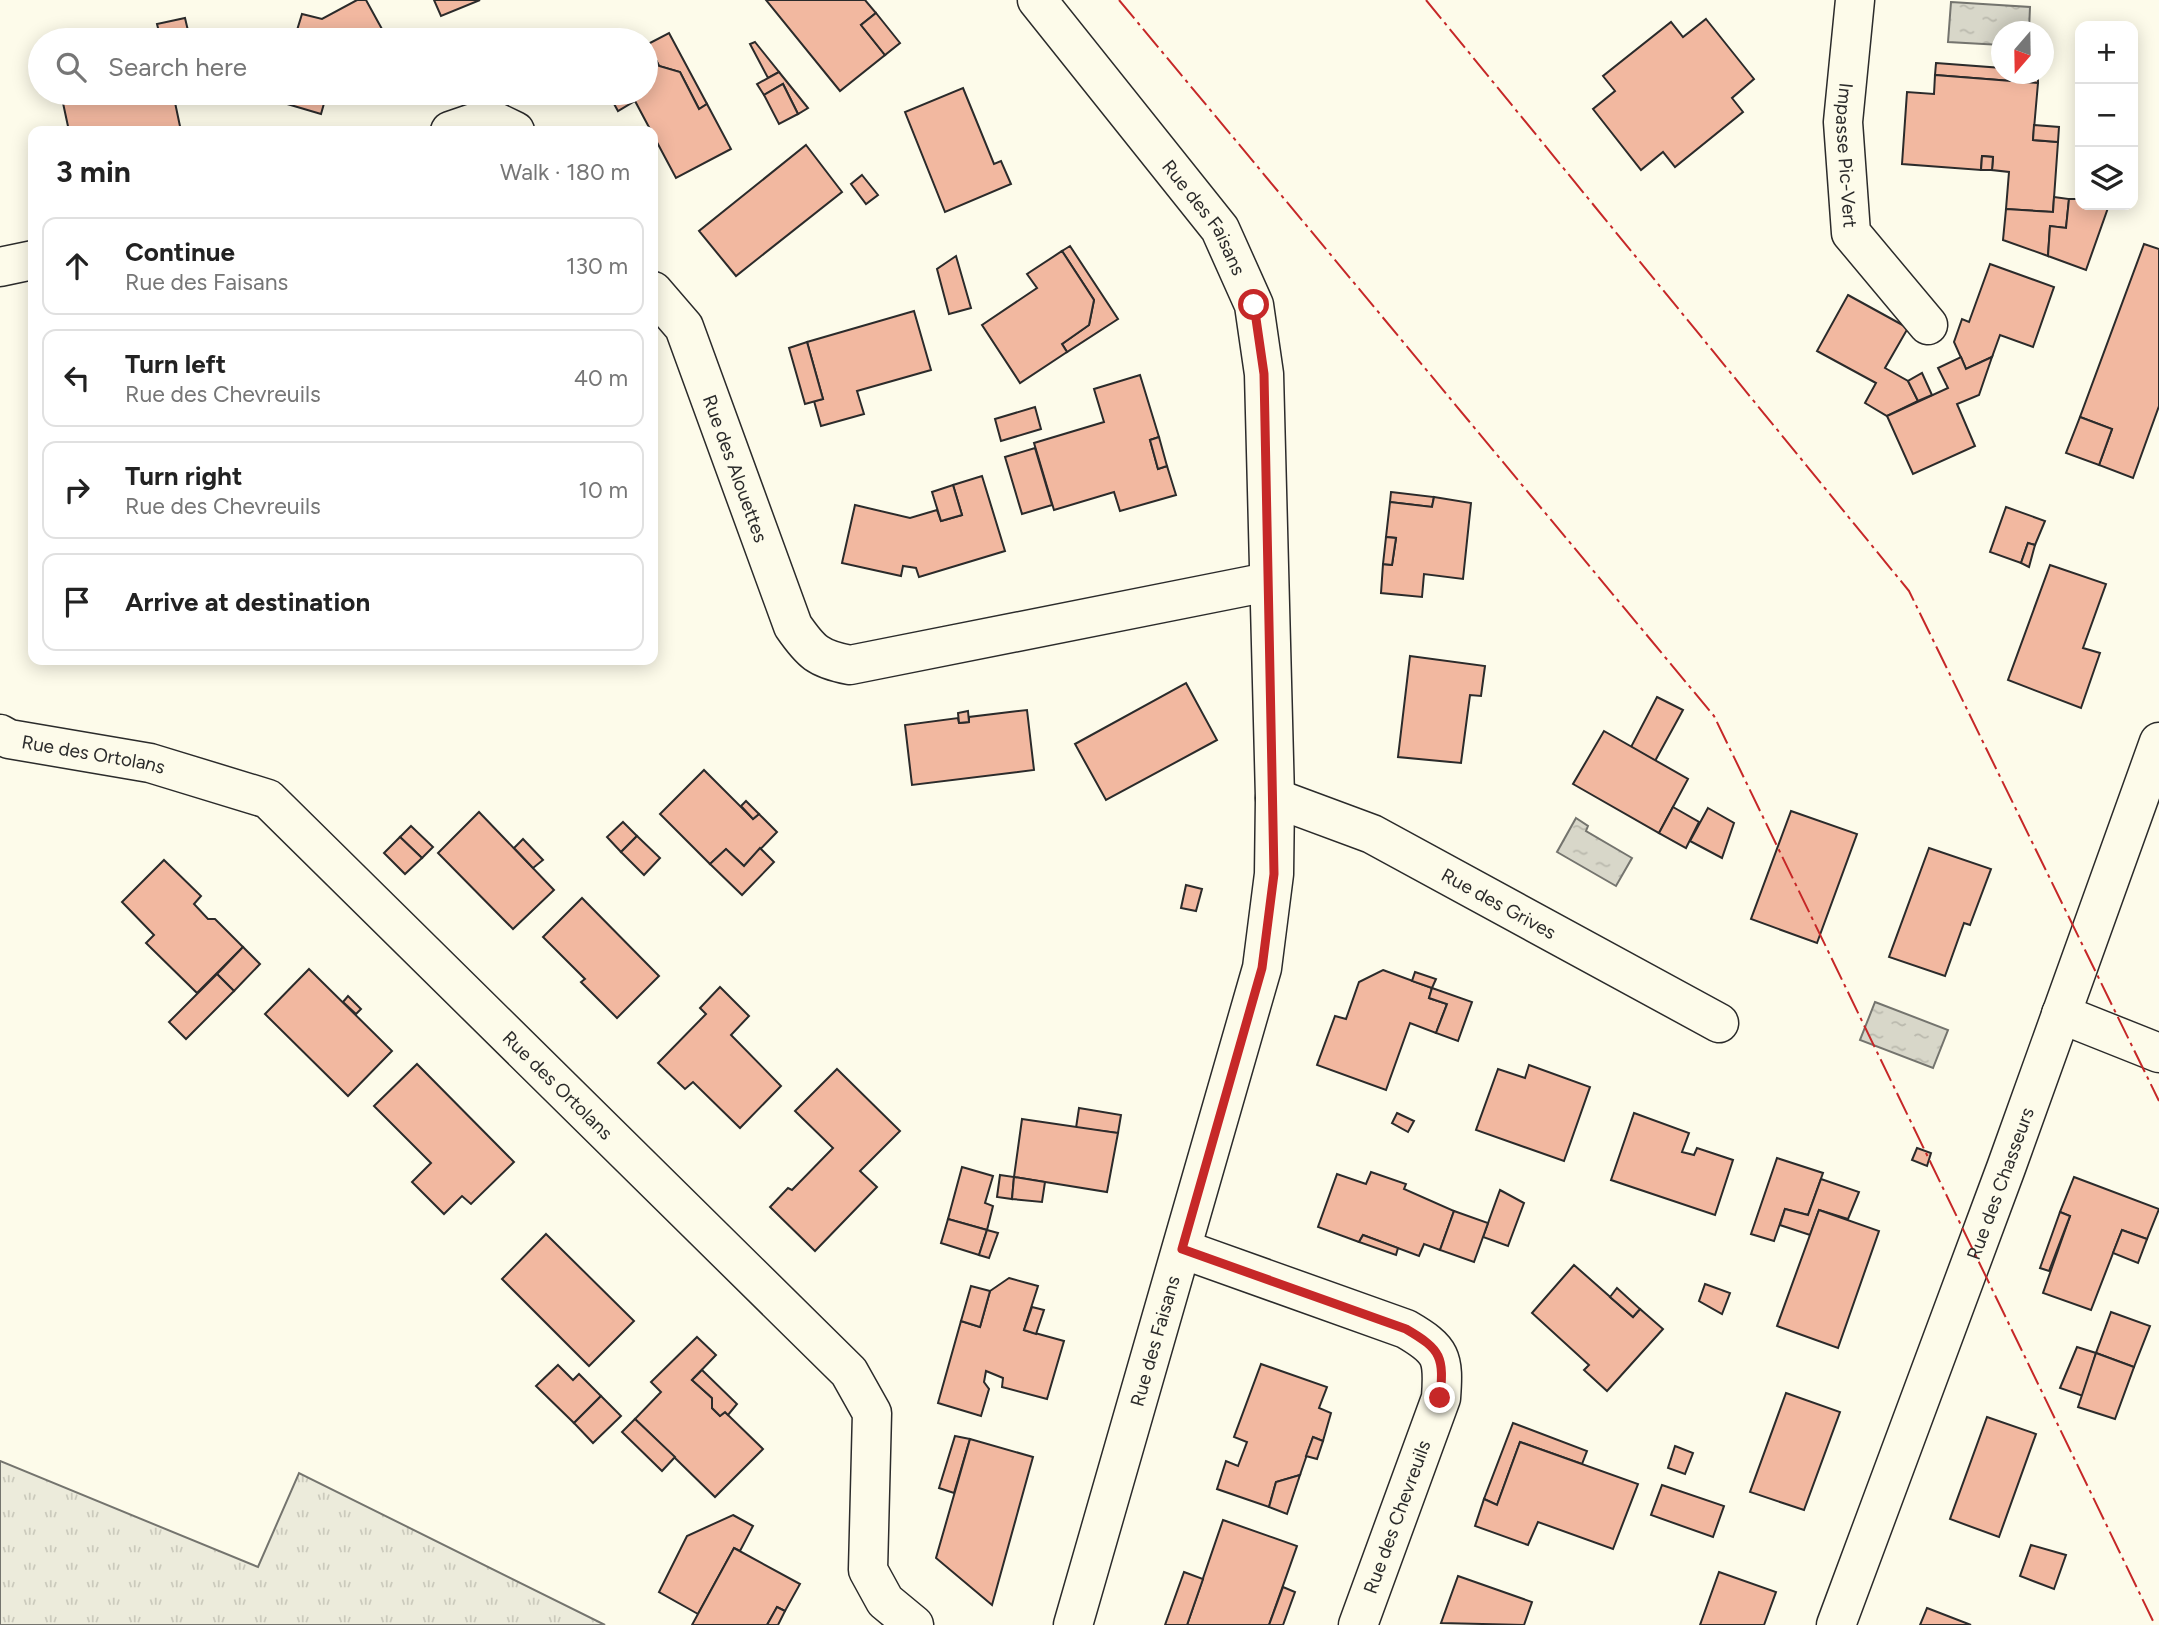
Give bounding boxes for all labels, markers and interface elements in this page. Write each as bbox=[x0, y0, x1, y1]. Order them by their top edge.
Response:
north arrow bbox=[1991, 21, 2054, 84]
map controls bbox=[2075, 21, 2138, 210]
button: + bbox=[2075, 21, 2138, 84]
search box bbox=[28, 28, 658, 105]
icon: search bbox=[52, 48, 90, 86]
text: Search here bbox=[108, 51, 247, 83]
street label: Impasse Pic-Vert bbox=[1831, 82, 1862, 229]
button: − bbox=[2075, 84, 2138, 147]
button: layers bbox=[2075, 147, 2138, 210]
text: 3 min bbox=[56, 153, 131, 190]
street label: Rue des Faisans bbox=[1158, 155, 1251, 279]
text: Walk · 180 m bbox=[500, 158, 630, 186]
text: Continue bbox=[125, 236, 235, 268]
icon: ahead bbox=[58, 247, 96, 285]
text: 130 m bbox=[566, 252, 628, 280]
text: Rue des Faisans bbox=[125, 268, 288, 296]
route start bbox=[1238, 289, 1269, 320]
text: Turn left bbox=[125, 348, 226, 380]
icon: left bbox=[58, 359, 96, 397]
text: 40 m bbox=[574, 364, 628, 392]
text: Rue des Chevreuils bbox=[125, 380, 321, 408]
street label: Rue des Alouettes bbox=[698, 391, 773, 545]
text: Turn right bbox=[125, 460, 242, 492]
icon: right bbox=[58, 471, 96, 509]
text: 10 m bbox=[579, 476, 628, 504]
text: Rue des Chevreuils bbox=[125, 492, 321, 520]
icon: arrive bbox=[58, 583, 96, 621]
text: Arrive at destination bbox=[125, 586, 370, 618]
street label: Rue des Ortolans bbox=[20, 730, 168, 779]
street label: Rue des Grives bbox=[1438, 863, 1560, 944]
street label: Rue des Ortolans bbox=[498, 1026, 618, 1144]
street label: Rue des Chasseurs bbox=[1961, 1104, 2038, 1263]
street label: Rue des Faisans bbox=[1125, 1273, 1185, 1409]
route end bbox=[1424, 1382, 1455, 1413]
street label: Rue des Chevreuils bbox=[1359, 1437, 1436, 1597]

